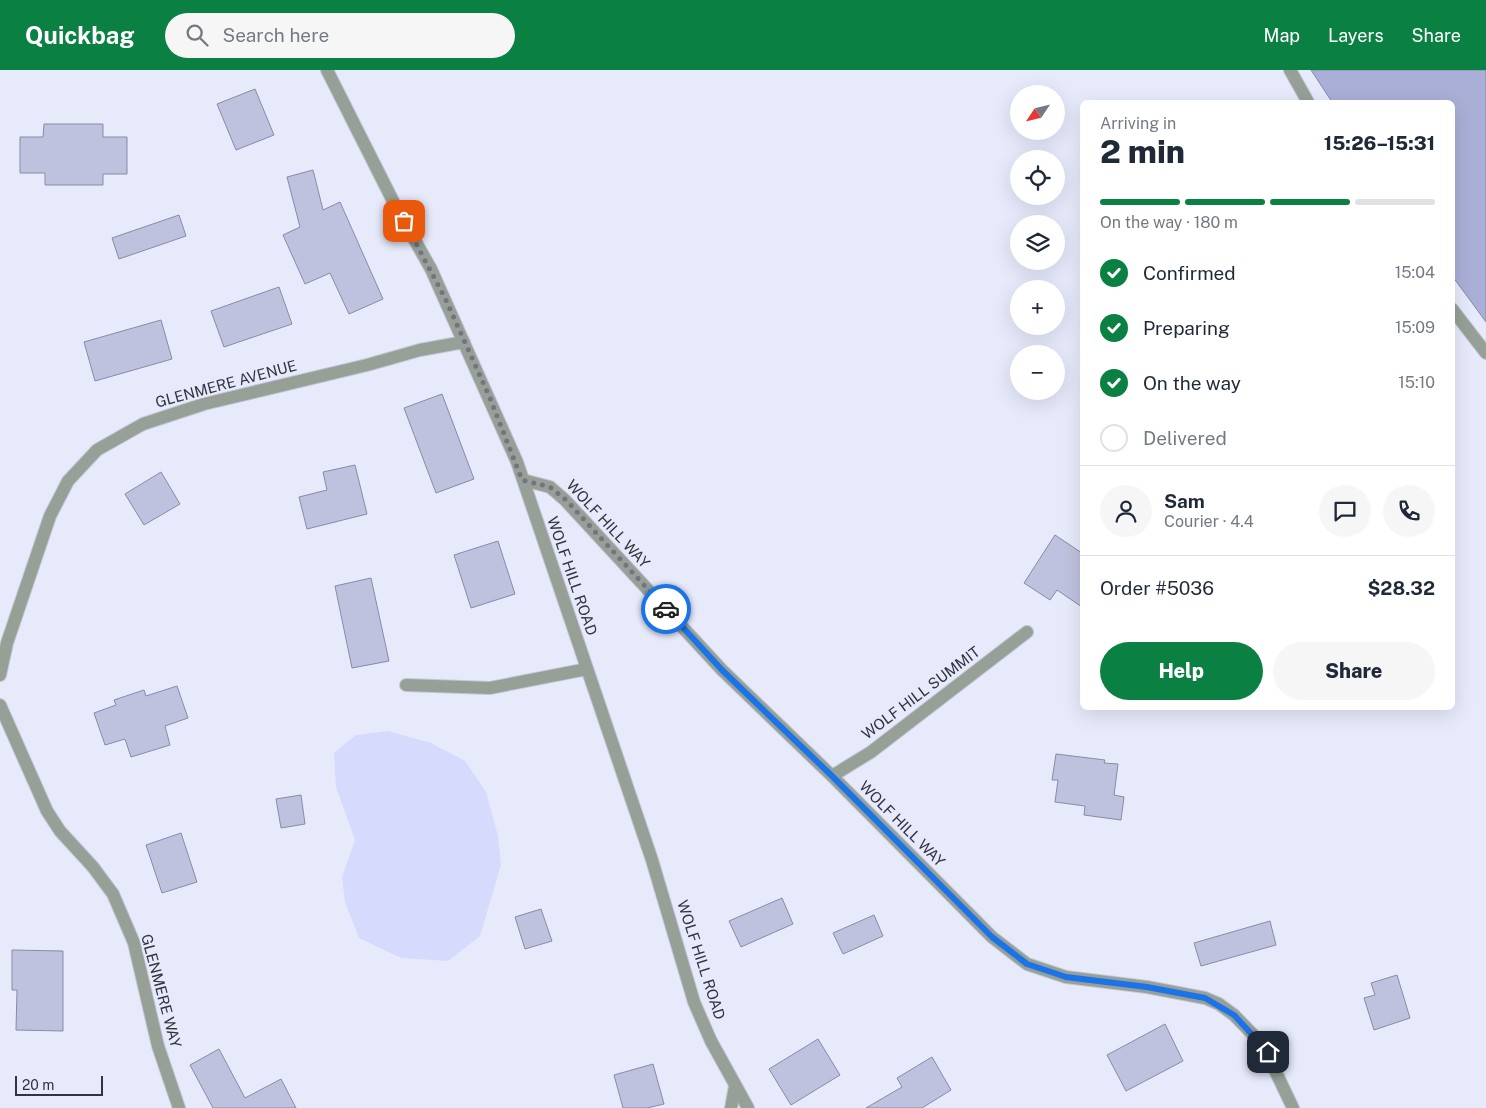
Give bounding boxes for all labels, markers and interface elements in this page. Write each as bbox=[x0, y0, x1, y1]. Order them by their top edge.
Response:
search box bbox=[165, 13, 515, 58]
text: Quickbag bbox=[25, 21, 135, 49]
icon: search bbox=[183, 21, 211, 49]
text: Search here bbox=[223, 24, 329, 46]
text: Map bbox=[1264, 25, 1300, 46]
text: Layers bbox=[1328, 25, 1384, 46]
text: Share bbox=[1412, 25, 1461, 46]
north arrow bbox=[1010, 85, 1065, 140]
map controls bbox=[1010, 85, 1065, 400]
text: Arriving in bbox=[1100, 114, 1176, 133]
text: 15:26–15:31 bbox=[1324, 132, 1435, 154]
text: 2 min bbox=[1100, 133, 1185, 170]
button: locate bbox=[1010, 150, 1065, 205]
pin bbox=[383, 200, 425, 242]
icon: bag bbox=[390, 207, 418, 235]
text: On the way · 180 m bbox=[1100, 213, 1238, 232]
button: layers bbox=[1010, 215, 1065, 270]
icon: check bbox=[1100, 259, 1128, 287]
text: Confirmed bbox=[1143, 262, 1236, 284]
text: 15:04 bbox=[1395, 263, 1435, 282]
button: + bbox=[1010, 280, 1065, 335]
icon: check bbox=[1100, 314, 1128, 342]
text: Preparing bbox=[1143, 317, 1230, 339]
text: 15:09 bbox=[1395, 318, 1435, 337]
button: − bbox=[1010, 345, 1065, 400]
street label: GLENMERE AVENUE bbox=[153, 356, 298, 411]
icon: check bbox=[1100, 369, 1128, 397]
text: On the way bbox=[1143, 372, 1241, 394]
text: 15:10 bbox=[1398, 373, 1435, 392]
text: Delivered bbox=[1143, 427, 1227, 449]
street label: WOLF HILL WAY bbox=[563, 476, 653, 571]
button: person bbox=[1100, 485, 1152, 537]
button: chat bbox=[1319, 485, 1371, 537]
button: phone bbox=[1383, 485, 1435, 537]
text: Sam bbox=[1164, 490, 1205, 512]
text: Courier · 4.4 bbox=[1164, 512, 1254, 531]
street label: WOLF HILL ROAD bbox=[544, 514, 601, 637]
text: Order #5036 bbox=[1100, 577, 1214, 599]
text: $28.32 bbox=[1367, 577, 1435, 599]
courier bbox=[641, 584, 691, 634]
icon: car bbox=[652, 595, 680, 623]
button: Help bbox=[1100, 642, 1263, 700]
button: Share bbox=[1273, 642, 1435, 700]
street label: WOLF HILL SUMMIT bbox=[858, 643, 983, 743]
street label: WOLF HILL WAY bbox=[856, 777, 949, 870]
street label: WOLF HILL ROAD bbox=[674, 898, 729, 1022]
street label: GLENMERE WAY bbox=[138, 932, 185, 1050]
pin bbox=[1247, 1031, 1289, 1073]
icon: home bbox=[1254, 1038, 1282, 1066]
scale bar bbox=[15, 1073, 102, 1096]
text: 20 m bbox=[22, 1077, 54, 1093]

